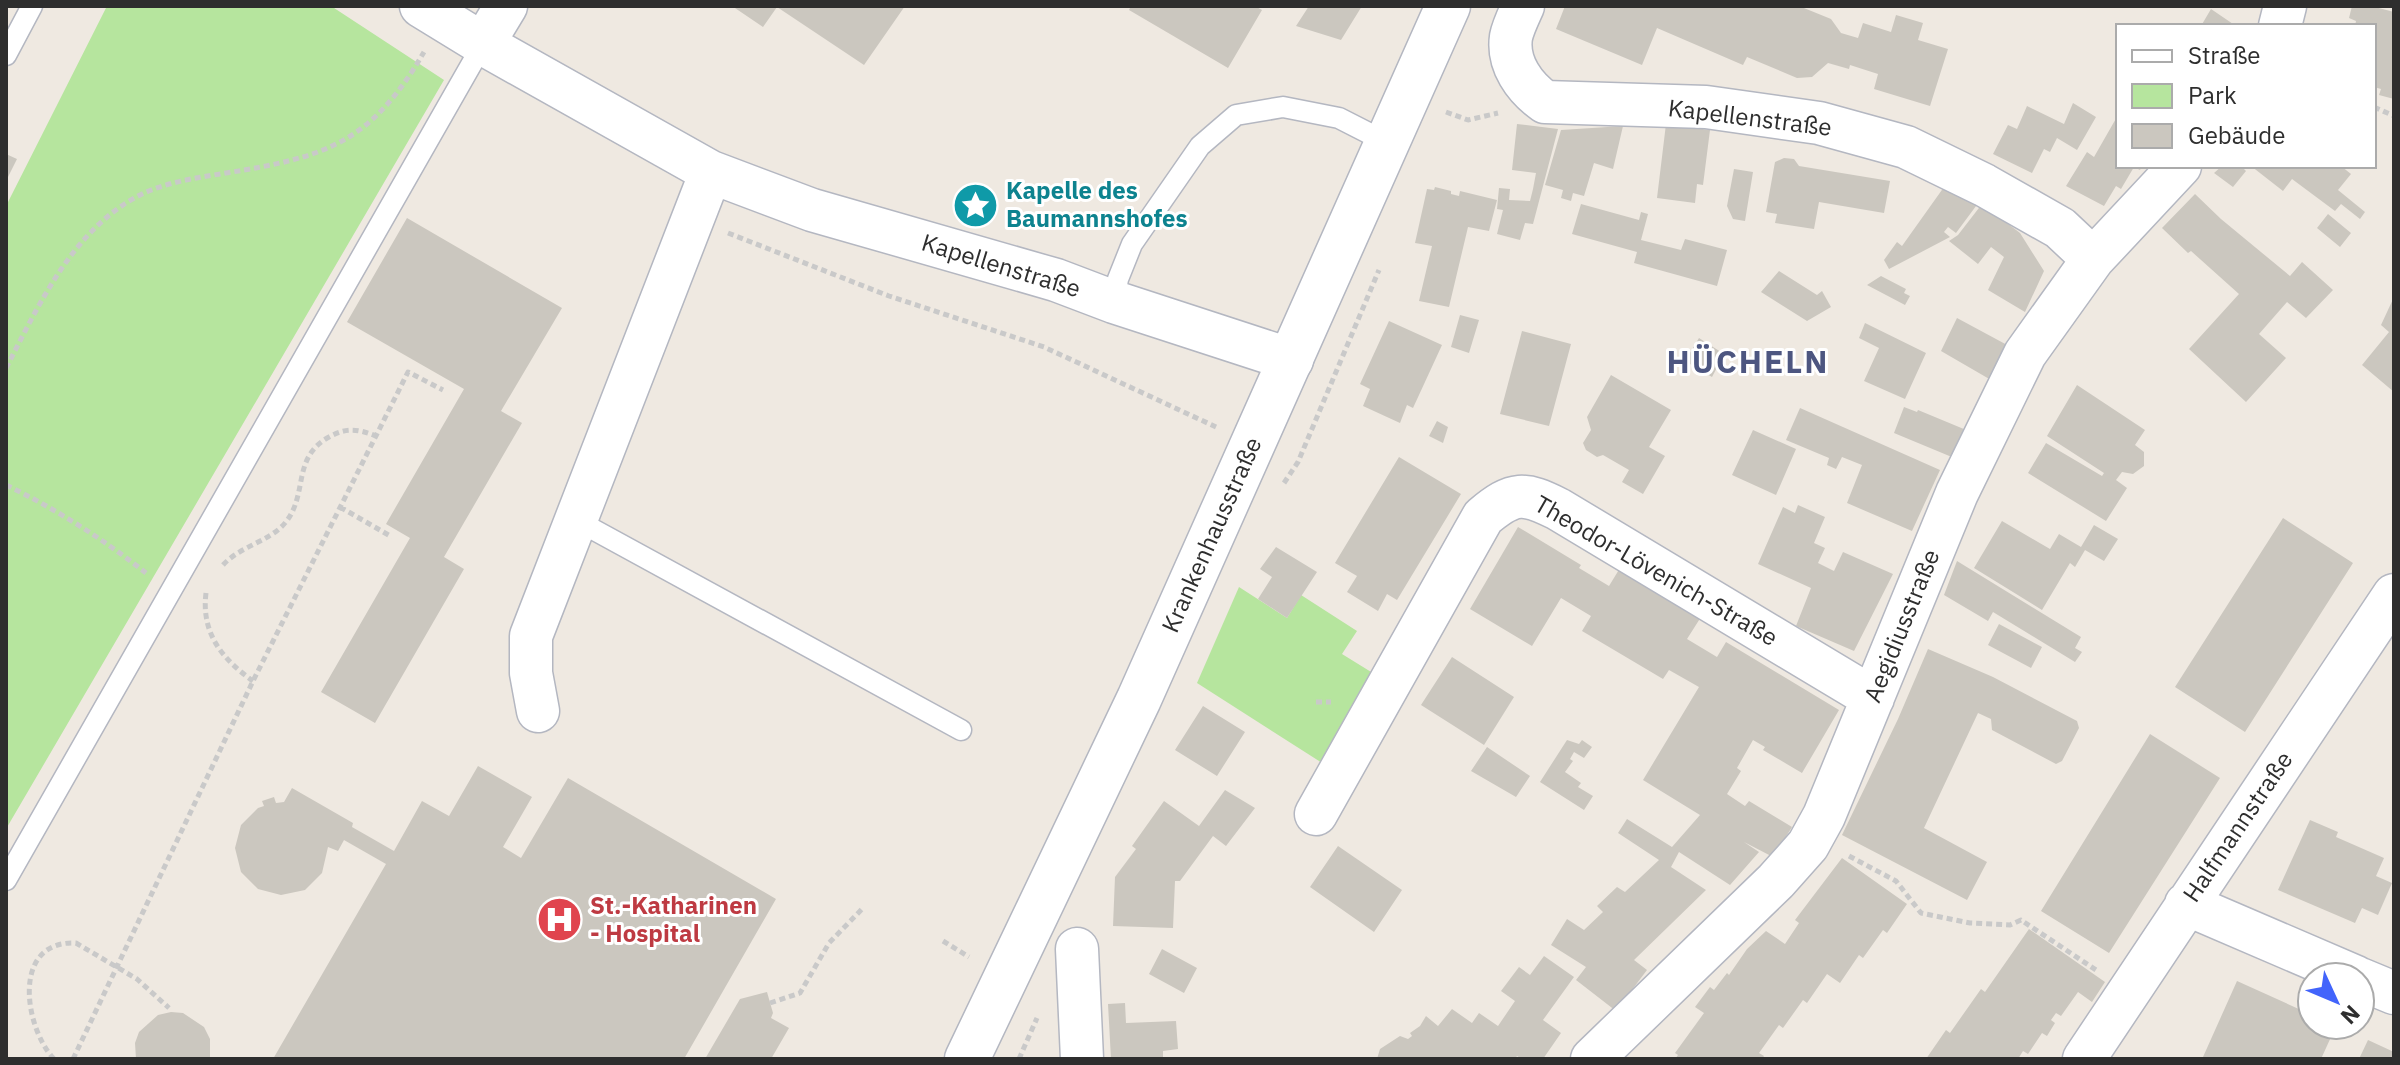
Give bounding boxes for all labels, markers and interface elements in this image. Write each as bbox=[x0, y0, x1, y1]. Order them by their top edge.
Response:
legend bbox=[2116, 24, 2376, 168]
text: Straße bbox=[2188, 39, 2260, 71]
text: Park bbox=[2188, 79, 2237, 111]
street label: Kapellenstraße bbox=[1667, 91, 1834, 143]
text: Gebäude bbox=[2188, 119, 2285, 151]
place label: Kapelle des Baumannshofes bbox=[1006, 174, 1188, 234]
place icon: Kapelle des Baumannshofes bbox=[951, 181, 999, 229]
street label: Kapellenstraße bbox=[918, 226, 1085, 304]
district label: HÜCHELN bbox=[1667, 340, 1829, 382]
street label: Krankenhausstraße bbox=[1154, 432, 1269, 637]
street label: Theodor-Lövenich-Straße bbox=[1529, 487, 1784, 653]
street label: Aegidiusstraße bbox=[1856, 544, 1946, 707]
street label: Halfmannstraße bbox=[2175, 745, 2299, 908]
place label: St.-Katharinen - Hospital bbox=[590, 889, 757, 949]
hospital icon: St.-Katharinen - Hospital bbox=[535, 896, 583, 944]
north arrow bbox=[2296, 961, 2376, 1041]
text: N bbox=[2335, 999, 2367, 1031]

